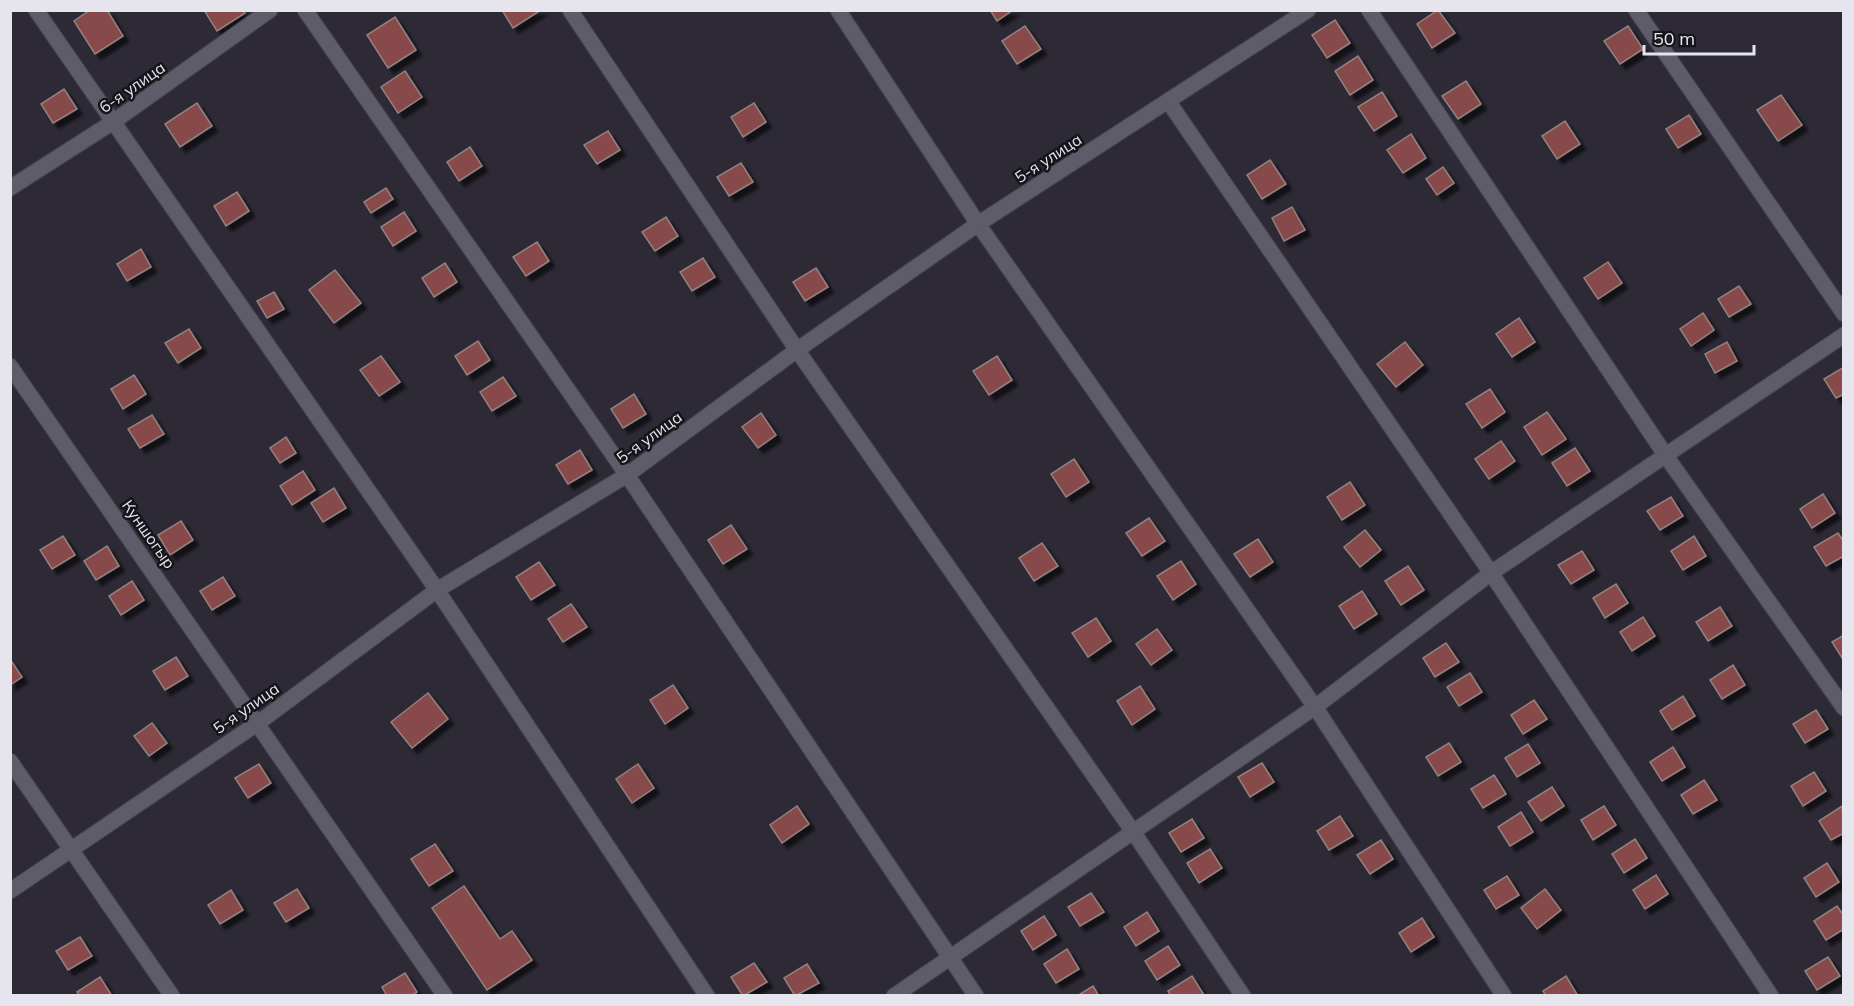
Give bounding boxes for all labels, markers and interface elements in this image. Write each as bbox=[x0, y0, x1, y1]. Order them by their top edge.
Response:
scale bar bbox=[1644, 18, 1754, 56]
text: 50 m bbox=[1653, 27, 1695, 50]
street label: 6-я улица bbox=[95, 57, 169, 117]
street label: 5-я улица bbox=[1011, 129, 1085, 187]
street label: 5-я улица bbox=[612, 407, 686, 467]
street label: Куншогыр bbox=[118, 496, 180, 572]
street label: 5-я улица bbox=[209, 678, 283, 738]

